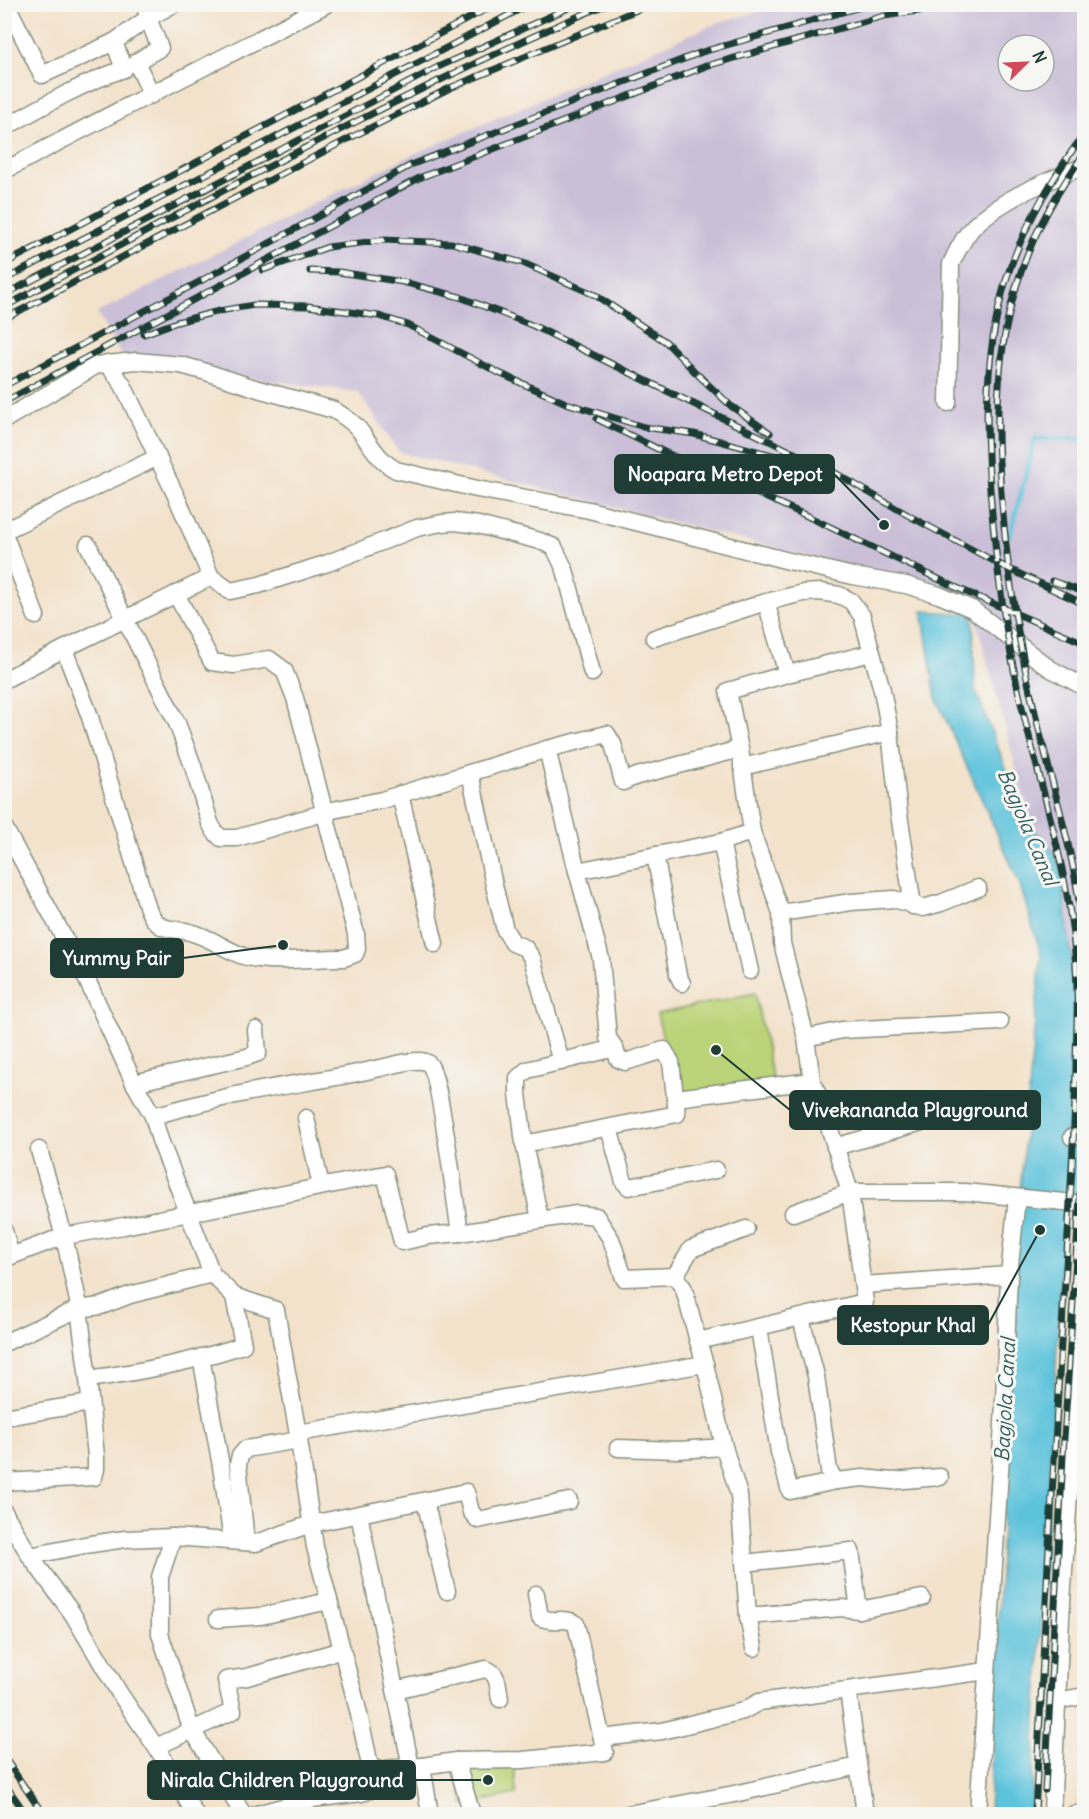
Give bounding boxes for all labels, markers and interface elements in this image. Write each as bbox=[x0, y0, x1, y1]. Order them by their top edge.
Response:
north arrow bbox=[996, 33, 1056, 93]
text: N bbox=[1028, 48, 1051, 66]
callout: Noapara Metro Depot bbox=[615, 455, 834, 493]
text: Noapara Metro Depot bbox=[627, 461, 823, 486]
water label: Bagjola Canal bbox=[993, 765, 1065, 891]
callout: Yummy Pair bbox=[51, 939, 183, 977]
text: Yummy Pair bbox=[62, 945, 172, 970]
callout: Vivekananda Playground bbox=[790, 1091, 1040, 1129]
text: Vivekananda Playground bbox=[802, 1097, 1028, 1122]
callout: Kestopur Khal bbox=[838, 1306, 988, 1344]
text: Kestopur Khal bbox=[850, 1312, 976, 1337]
water label: Bagjola Canal bbox=[989, 1335, 1020, 1462]
callout: Nirala Children Playground bbox=[148, 1761, 415, 1799]
text: Nirala Children Playground bbox=[161, 1767, 404, 1792]

